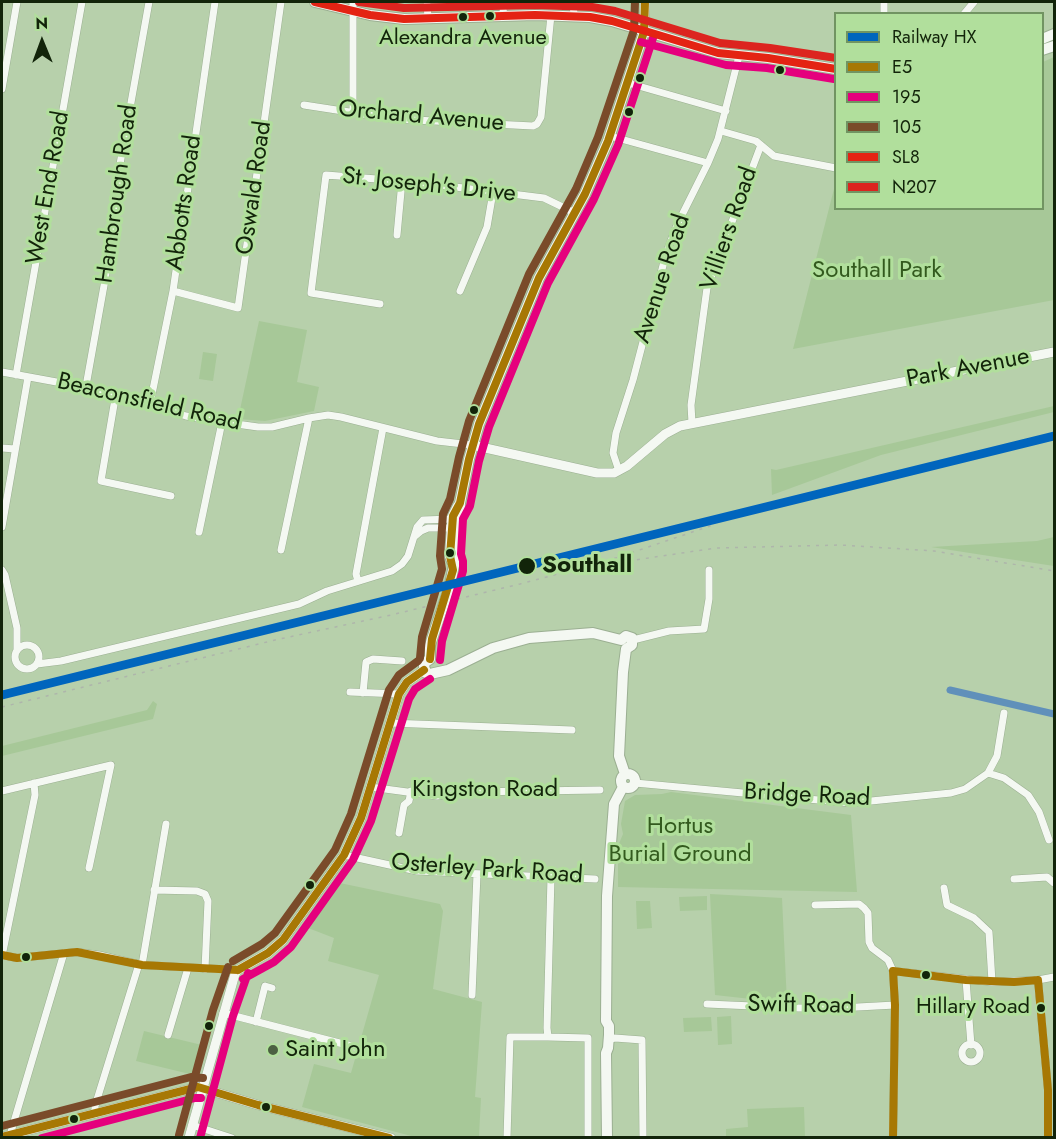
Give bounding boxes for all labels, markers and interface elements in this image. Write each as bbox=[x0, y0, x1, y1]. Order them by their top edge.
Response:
unlabelled marker bbox=[484, 10, 496, 22]
marker: Alexandra Avenue bbox=[457, 11, 469, 23]
north arrow bbox=[12, 12, 72, 72]
text: N bbox=[35, 12, 48, 35]
legend bbox=[834, 12, 1044, 210]
text: Railway HX bbox=[892, 24, 977, 50]
place label: Alexandra Avenue bbox=[379, 26, 547, 52]
text: E5 bbox=[892, 54, 912, 80]
unlabelled marker bbox=[774, 64, 786, 76]
unlabelled marker bbox=[634, 72, 646, 84]
text: 195 bbox=[892, 84, 921, 110]
street label: Orchard Avenue bbox=[337, 95, 505, 139]
street label: Hambrough Road bbox=[91, 103, 145, 285]
unlabelled marker bbox=[623, 106, 635, 118]
street label: West End Road bbox=[21, 109, 77, 267]
text: 105 bbox=[892, 114, 921, 140]
street label: Oswald Road bbox=[231, 119, 279, 257]
street label: Abbotts Road bbox=[161, 133, 209, 273]
text: SL8 bbox=[892, 144, 920, 170]
street label: St. Joseph's Drive bbox=[341, 163, 517, 209]
street label: Villiers Road bbox=[695, 164, 765, 294]
text: N207 bbox=[892, 174, 936, 200]
street label: Avenue Road bbox=[629, 211, 697, 347]
park label: Southall Park bbox=[812, 257, 942, 285]
street label: Park Avenue bbox=[904, 343, 1032, 395]
street label: Beaconsfield Road bbox=[54, 368, 244, 438]
unlabelled marker bbox=[468, 404, 480, 416]
unlabelled marker bbox=[444, 547, 456, 559]
place label: Southall bbox=[542, 552, 632, 580]
marker: Southall bbox=[517, 556, 537, 576]
street label: Kingston Road bbox=[412, 776, 558, 804]
street label: Bridge Road bbox=[743, 778, 871, 814]
park label: Hortus Burial Ground bbox=[608, 813, 752, 869]
street label: Osterley Park Road bbox=[390, 849, 584, 891]
unlabelled marker bbox=[304, 879, 316, 891]
unlabelled marker bbox=[20, 951, 32, 963]
unlabelled marker bbox=[920, 969, 932, 981]
street label: Swift Road bbox=[747, 991, 855, 1021]
place label: Hillary Road bbox=[916, 995, 1030, 1021]
marker: Hillary Road bbox=[1035, 1002, 1047, 1014]
unlabelled marker bbox=[203, 1020, 215, 1032]
place label: Saint John bbox=[285, 1036, 386, 1064]
marker: Saint John bbox=[266, 1043, 280, 1057]
unlabelled marker bbox=[260, 1101, 272, 1113]
unlabelled marker bbox=[68, 1113, 80, 1125]

